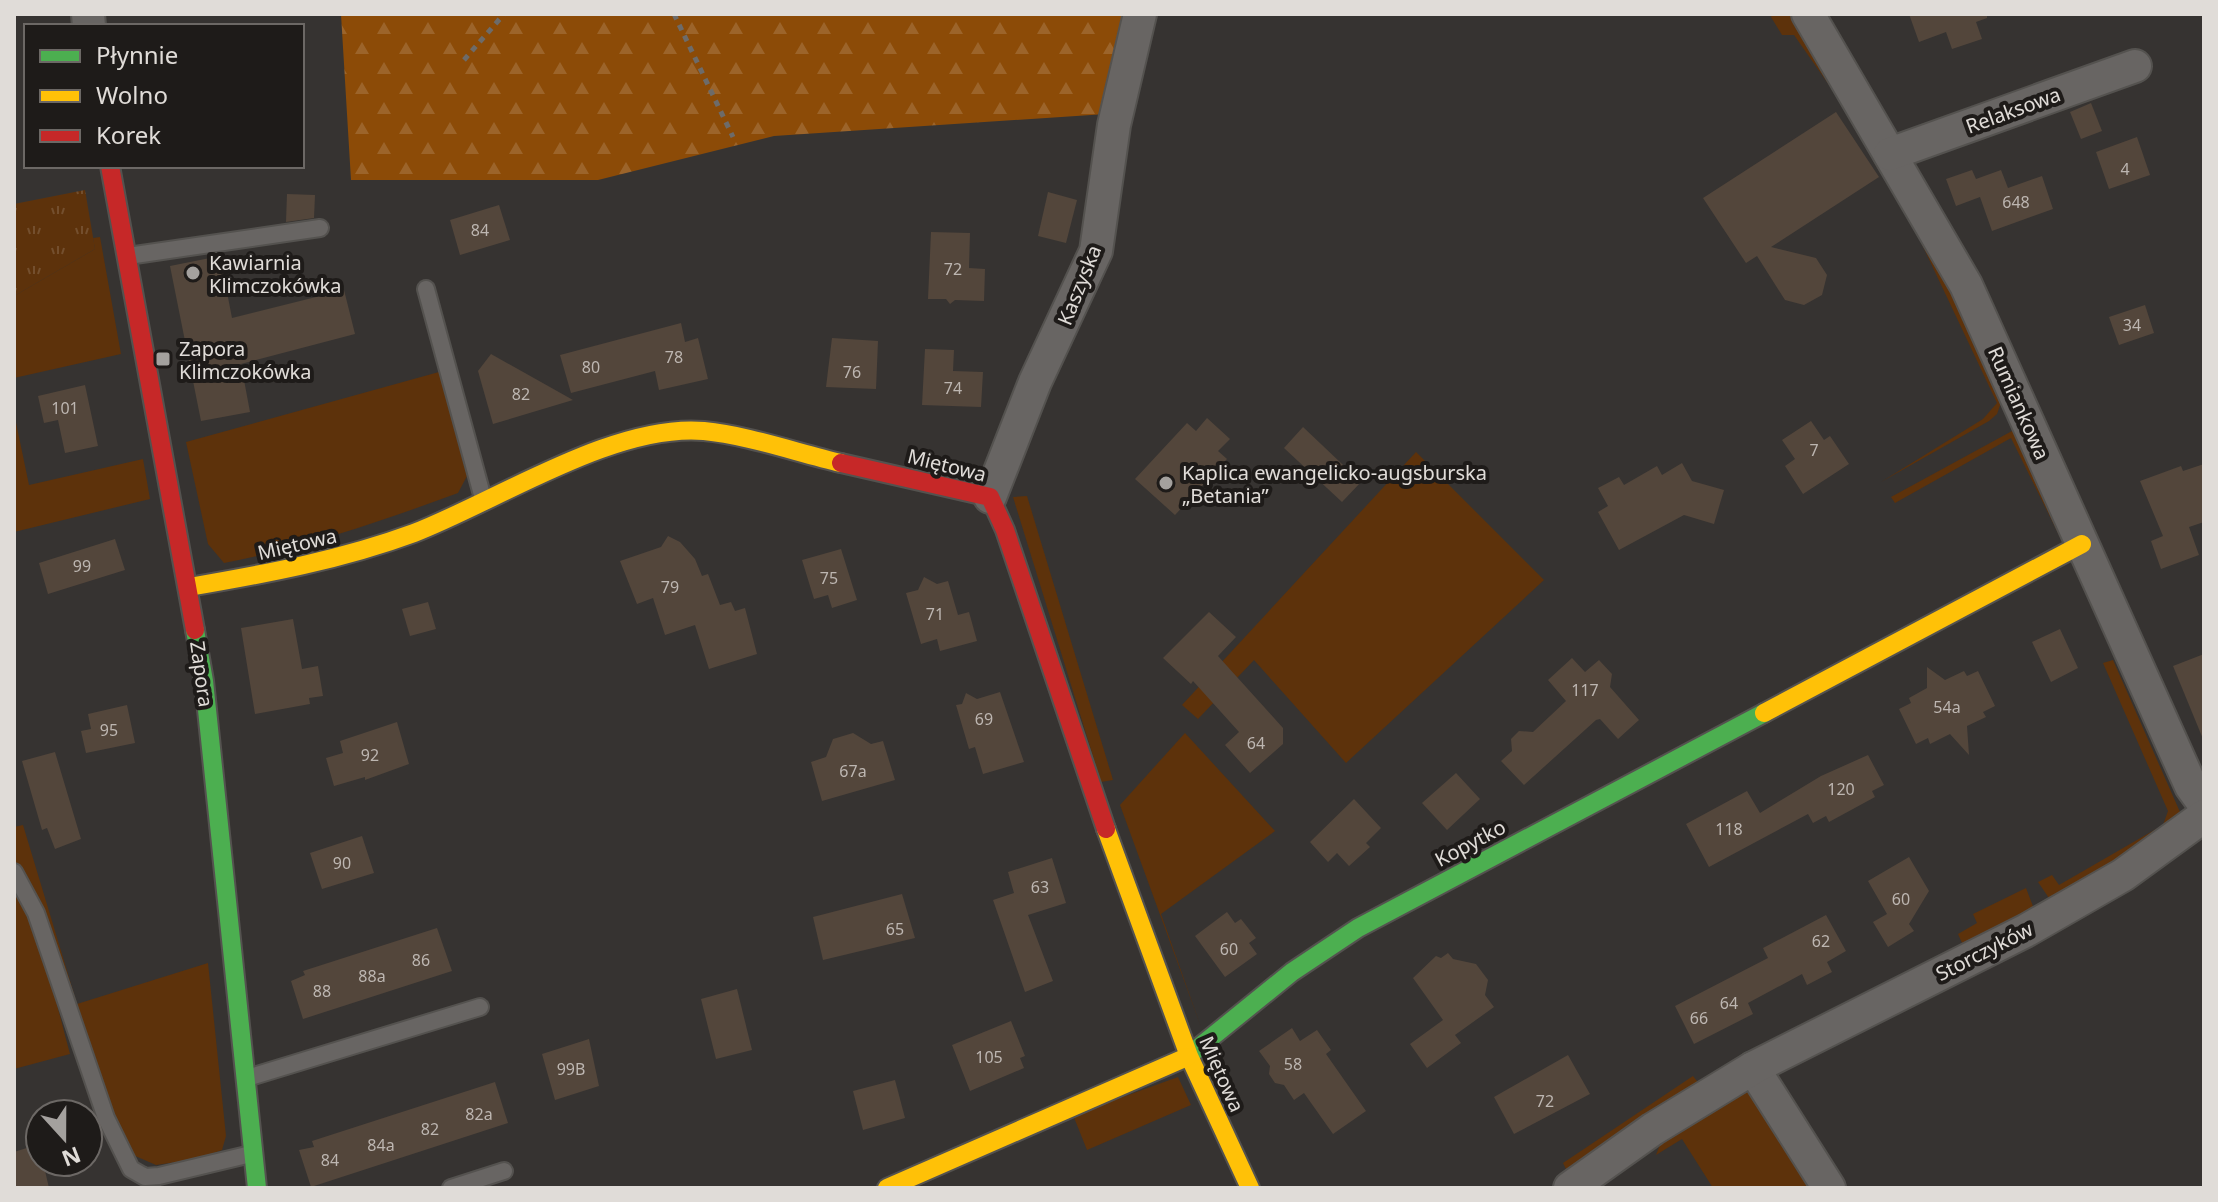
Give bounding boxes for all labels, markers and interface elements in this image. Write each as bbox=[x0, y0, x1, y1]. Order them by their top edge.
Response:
legend bbox=[24, 24, 304, 168]
text: Płynnie bbox=[96, 38, 178, 71]
text: Wolno bbox=[96, 78, 168, 111]
street label: Relaksowa bbox=[1962, 80, 2064, 140]
text: Korek bbox=[96, 118, 161, 151]
house number: 4 bbox=[2120, 158, 2130, 180]
house number: 648 bbox=[2002, 191, 2030, 213]
house number: 84 bbox=[471, 219, 489, 241]
street label: Kaszyska bbox=[1051, 241, 1107, 329]
place label: Kawiarnia Klimczokówka bbox=[209, 249, 342, 299]
house number: 72 bbox=[944, 258, 962, 280]
marker: Kawiarnia Klimczokówka bbox=[184, 264, 202, 282]
house number: 34 bbox=[2123, 314, 2141, 336]
place label: Zapora Klimczokówka bbox=[179, 335, 312, 385]
street label: Rumiankowa bbox=[1982, 342, 2056, 464]
house number: 78 bbox=[665, 346, 683, 368]
marker: Zapora Klimczokówka bbox=[154, 350, 172, 368]
house number: 80 bbox=[582, 356, 600, 378]
house number: 76 bbox=[843, 361, 861, 383]
house number: 74 bbox=[944, 377, 962, 399]
house number: 82 bbox=[512, 383, 530, 405]
house number: 101 bbox=[51, 397, 79, 419]
house number: 7 bbox=[1809, 439, 1819, 461]
street label: Miętowa bbox=[905, 442, 989, 488]
place label: Kaplica ewangelicko-augsburska „Betania” bbox=[1182, 459, 1487, 509]
marker: Kaplica ewangelicko-augsburska „Betania” bbox=[1157, 474, 1175, 492]
street label: Miętowa bbox=[255, 522, 339, 566]
house number: 99 bbox=[73, 555, 91, 577]
house number: 75 bbox=[820, 567, 838, 589]
house number: 79 bbox=[661, 576, 679, 598]
house number: 71 bbox=[926, 603, 944, 625]
street label: Zapora bbox=[184, 639, 220, 709]
house number: 117 bbox=[1571, 679, 1599, 701]
house number: 54a bbox=[1933, 696, 1961, 718]
house number: 69 bbox=[975, 708, 993, 730]
house number: 95 bbox=[100, 719, 118, 741]
house number: 64 bbox=[1247, 732, 1265, 754]
house number: 92 bbox=[361, 744, 379, 766]
house number: 67a bbox=[839, 760, 867, 782]
house number: 120 bbox=[1827, 778, 1855, 800]
street label: Kopytko bbox=[1430, 813, 1510, 873]
house number: 118 bbox=[1715, 818, 1743, 840]
house number: 90 bbox=[333, 852, 351, 874]
house number: 63 bbox=[1031, 876, 1049, 898]
house number: 60 bbox=[1892, 888, 1910, 910]
street label: Storczyków bbox=[1931, 915, 2037, 987]
house number: 65 bbox=[886, 918, 904, 940]
house number: 62 bbox=[1812, 930, 1830, 952]
house number: 60 bbox=[1220, 938, 1238, 960]
house number: 86 bbox=[412, 949, 430, 971]
house number: 88a bbox=[358, 965, 386, 987]
house number: 88 bbox=[313, 980, 331, 1002]
house number: 64 bbox=[1720, 992, 1738, 1014]
house number: 66 bbox=[1690, 1007, 1708, 1029]
street label: Miętowa bbox=[1193, 1032, 1251, 1116]
house number: 105 bbox=[975, 1046, 1003, 1068]
house number: 58 bbox=[1284, 1053, 1302, 1075]
house number: 99B bbox=[557, 1058, 585, 1080]
house number: 72 bbox=[1536, 1090, 1554, 1112]
north arrow bbox=[24, 1098, 104, 1178]
house number: 82a bbox=[465, 1103, 493, 1125]
house number: 82 bbox=[421, 1118, 439, 1140]
house number: 84a bbox=[367, 1134, 395, 1156]
text: N bbox=[58, 1140, 85, 1175]
house number: 84 bbox=[321, 1149, 339, 1171]

